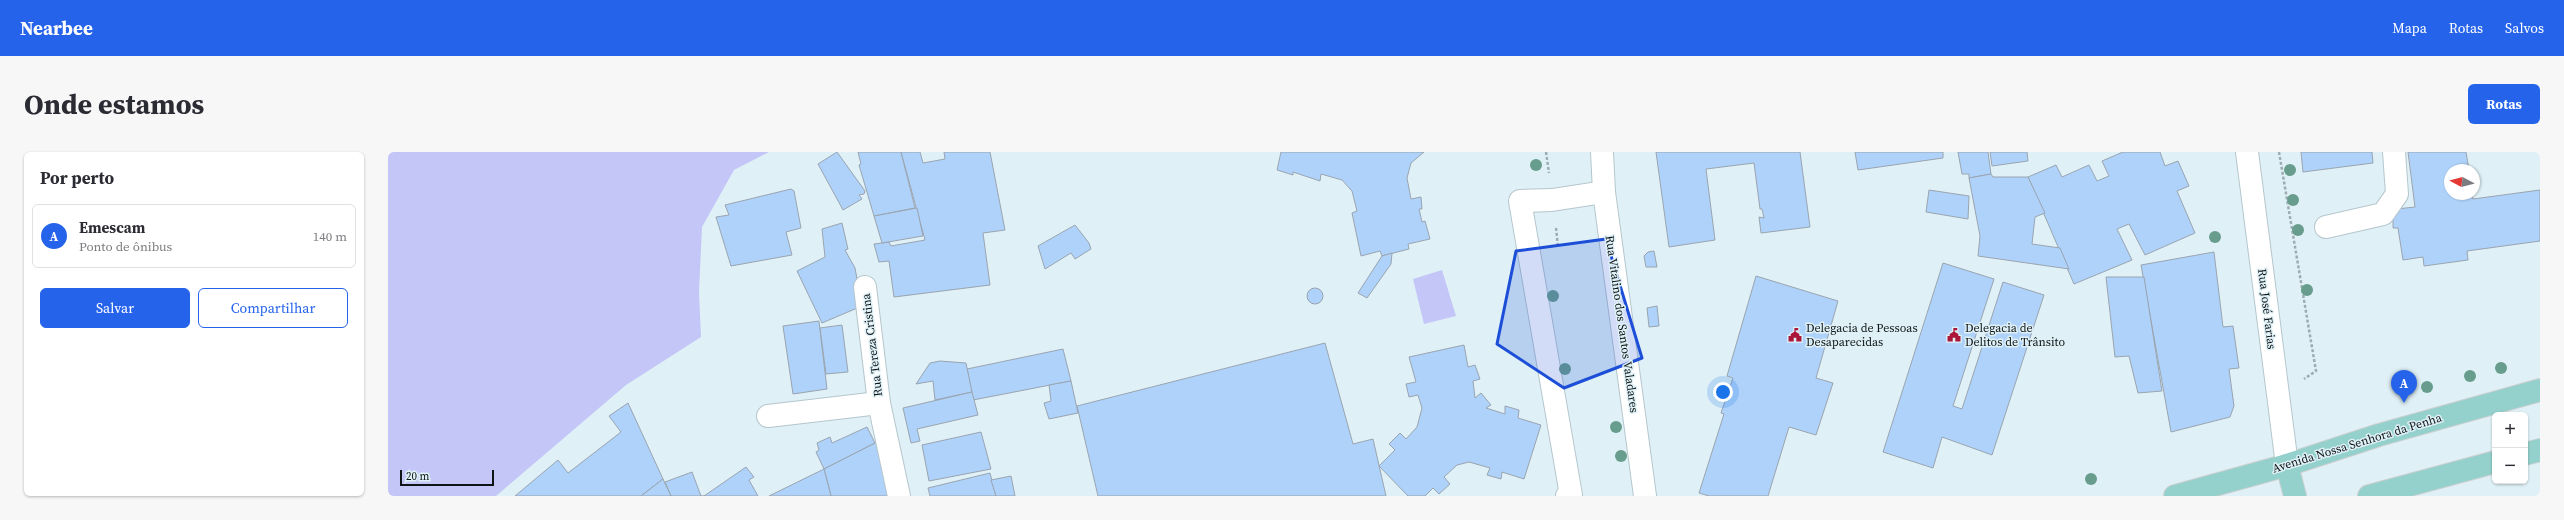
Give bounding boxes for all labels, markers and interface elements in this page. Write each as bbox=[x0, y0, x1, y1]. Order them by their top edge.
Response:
text: Nearbee bbox=[20, 15, 93, 41]
text: Mapa bbox=[2392, 18, 2427, 38]
text: Rotas bbox=[2449, 18, 2483, 38]
text: Salvos bbox=[2505, 18, 2544, 38]
button: Rotas bbox=[2468, 84, 2540, 124]
text: Onde estamos bbox=[24, 85, 204, 123]
north arrow bbox=[2444, 164, 2480, 200]
text: Por perto bbox=[40, 166, 114, 190]
text: Emescam bbox=[79, 217, 145, 238]
text: A bbox=[50, 228, 58, 245]
text: 140 m bbox=[313, 228, 347, 245]
street label: Rua Vitalino dos Santos Valadares bbox=[1602, 234, 1642, 414]
text: Ponto de ônibus bbox=[79, 238, 172, 255]
street label: Rua José Farias bbox=[2254, 268, 2280, 350]
button: Salvar bbox=[40, 288, 190, 328]
button: Compartilhar bbox=[198, 288, 348, 328]
street label: Rua Tereza Cristina bbox=[858, 292, 886, 397]
place label: Delegacia de Pessoas Desaparecidas bbox=[1806, 320, 1918, 350]
place label: Delegacia de Delitos de Trânsito bbox=[1965, 320, 2065, 350]
public building icon: Delegacia de Pessoas Desaparecidas bbox=[1787, 327, 1803, 343]
public building icon: Delegacia de Delitos de Trânsito bbox=[1946, 327, 1962, 343]
pin: A bbox=[2391, 370, 2417, 403]
your location bbox=[1713, 382, 1733, 402]
street label: Avenida Nossa Senhora da Penha bbox=[2270, 409, 2445, 476]
map controls bbox=[2492, 412, 2528, 484]
button: + bbox=[2492, 412, 2528, 448]
button: − bbox=[2492, 448, 2528, 484]
scale bar bbox=[400, 468, 494, 487]
text: 20 m bbox=[406, 469, 429, 484]

